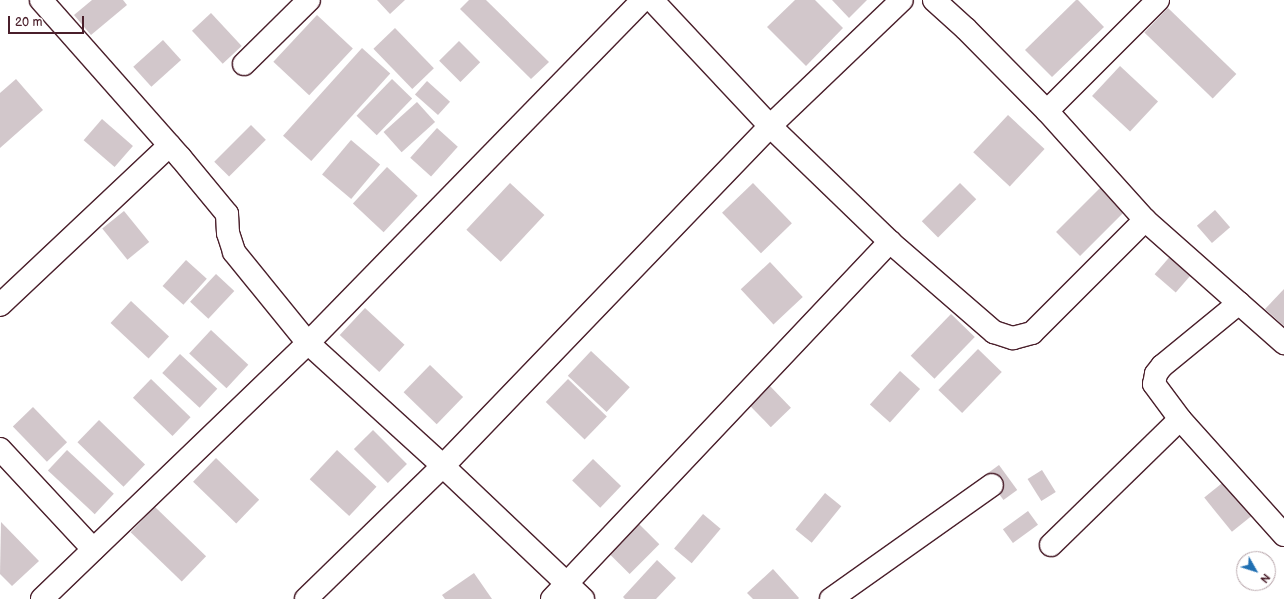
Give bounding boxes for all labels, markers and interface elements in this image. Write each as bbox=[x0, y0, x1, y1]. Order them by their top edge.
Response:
scale bar bbox=[10, 8, 86, 34]
text: 20 m bbox=[15, 15, 42, 30]
north arrow bbox=[1236, 551, 1276, 591]
text: N bbox=[1257, 571, 1273, 586]

